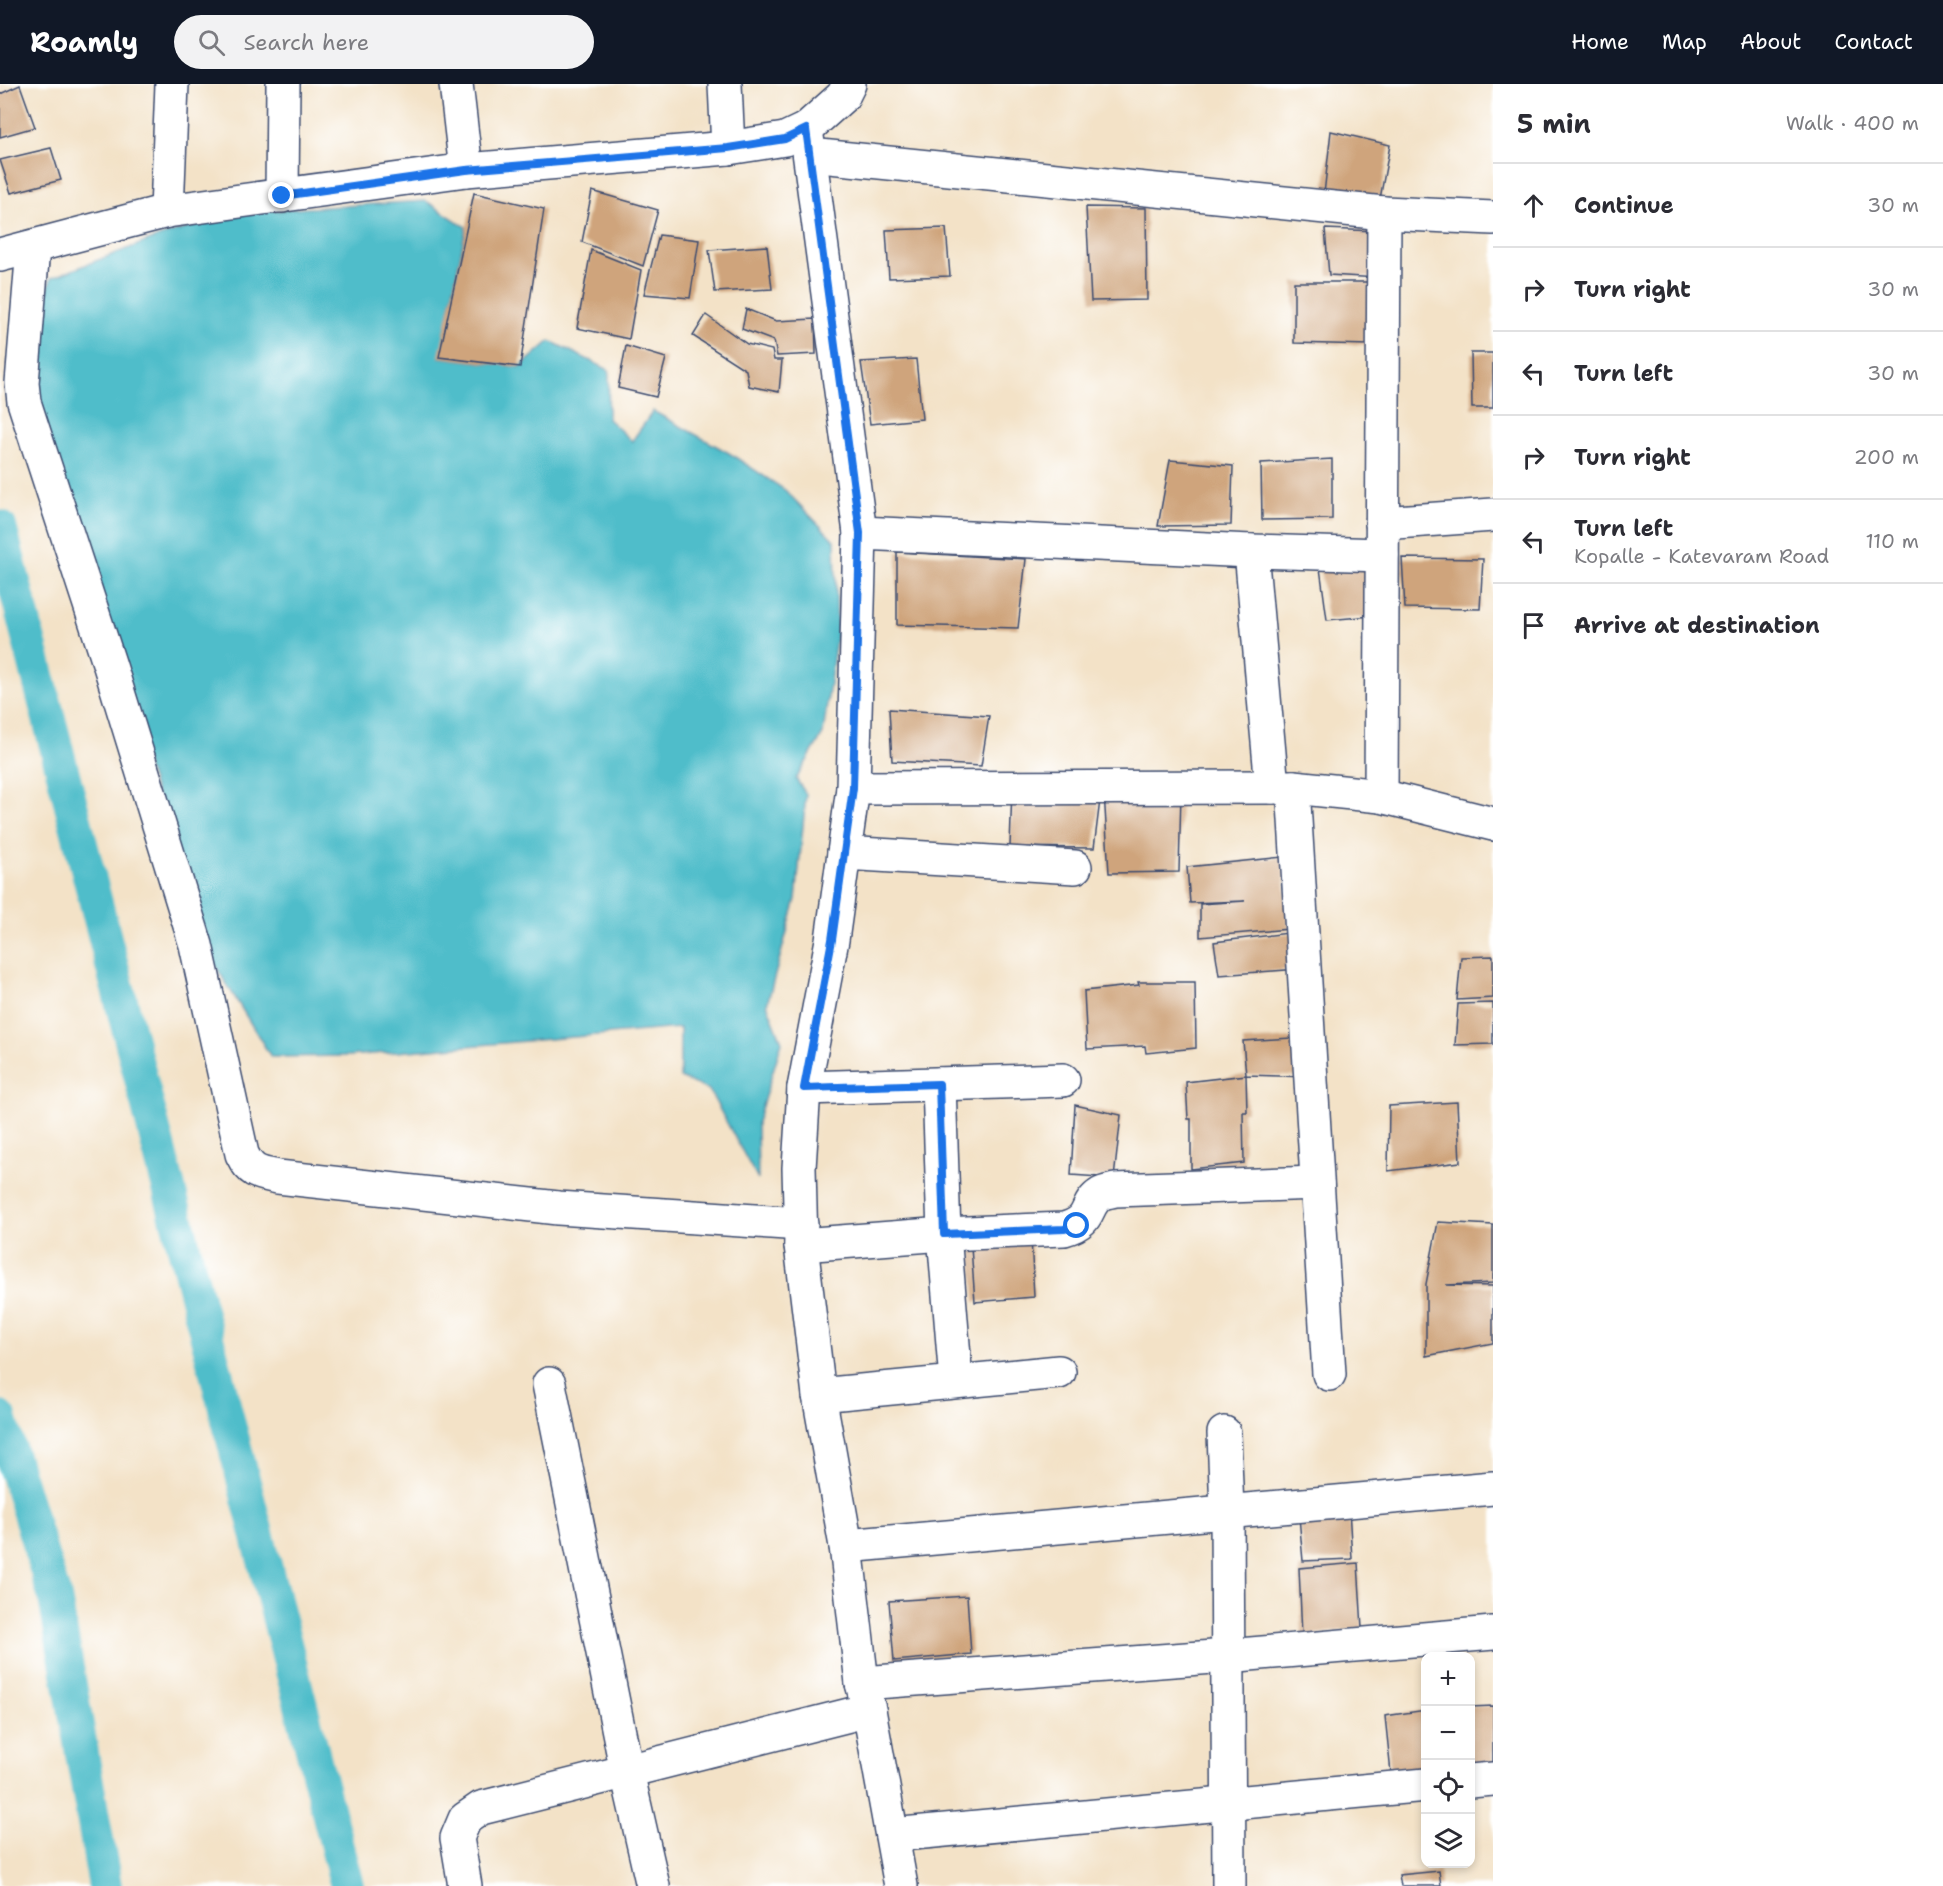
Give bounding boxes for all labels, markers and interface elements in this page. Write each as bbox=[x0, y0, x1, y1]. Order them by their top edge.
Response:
search box bbox=[174, 15, 594, 69]
text: Roamly bbox=[30, 23, 138, 61]
icon: search bbox=[195, 26, 228, 59]
text: Search here bbox=[243, 28, 369, 57]
text: Home bbox=[1571, 28, 1629, 56]
text: Map bbox=[1662, 28, 1707, 56]
text: About bbox=[1740, 28, 1801, 56]
text: Contact bbox=[1834, 28, 1913, 56]
text: 5 min bbox=[1517, 106, 1591, 141]
text: Walk · 400 m bbox=[1786, 110, 1919, 136]
route end bbox=[268, 182, 294, 208]
icon: ahead bbox=[1517, 189, 1550, 222]
text: Continue bbox=[1574, 191, 1674, 220]
text: 30 m bbox=[1867, 192, 1919, 218]
icon: right bbox=[1517, 273, 1550, 306]
text: Turn right bbox=[1574, 275, 1691, 304]
text: 30 m bbox=[1867, 276, 1919, 302]
icon: left bbox=[1517, 357, 1550, 390]
text: Turn left bbox=[1574, 359, 1673, 388]
text: 30 m bbox=[1867, 360, 1919, 386]
icon: right bbox=[1517, 441, 1550, 474]
text: Turn right bbox=[1574, 443, 1691, 472]
text: 200 m bbox=[1854, 444, 1919, 470]
text: Turn left bbox=[1574, 514, 1673, 543]
icon: left bbox=[1517, 525, 1550, 558]
text: 110 m bbox=[1865, 528, 1919, 554]
text: Kopalle - Katevaram Road bbox=[1574, 543, 1829, 569]
icon: arrive bbox=[1517, 609, 1550, 642]
text: Arrive at destination bbox=[1574, 611, 1820, 640]
route start bbox=[1063, 1212, 1089, 1238]
map controls bbox=[1421, 1652, 1475, 1868]
button: + bbox=[1421, 1652, 1475, 1706]
button: − bbox=[1421, 1706, 1475, 1760]
button: locate bbox=[1421, 1760, 1475, 1814]
button: layers bbox=[1421, 1814, 1475, 1868]

